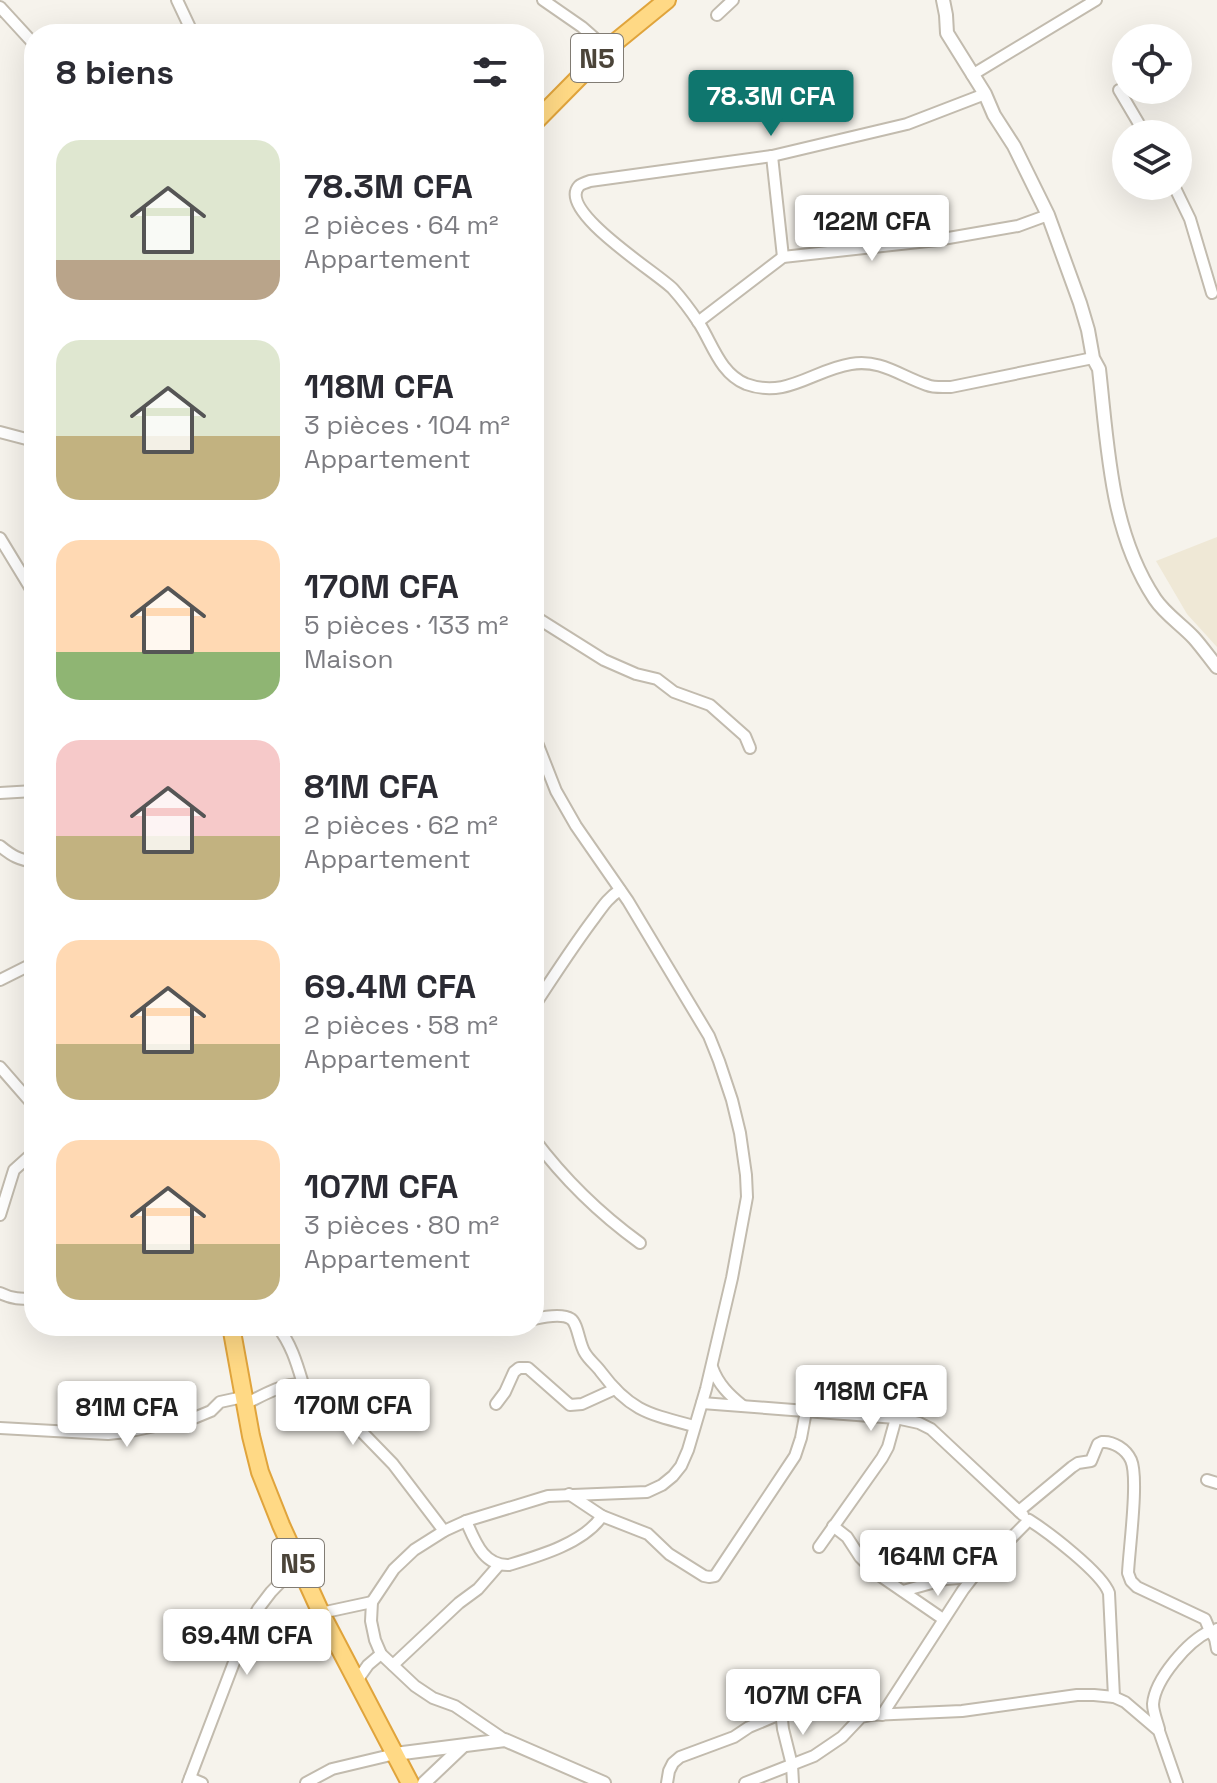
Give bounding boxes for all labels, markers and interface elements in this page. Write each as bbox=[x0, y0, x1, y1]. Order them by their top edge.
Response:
map controls bbox=[1112, 24, 1192, 200]
button: locate bbox=[1112, 24, 1192, 104]
road number: N5 bbox=[571, 34, 623, 82]
icon: filters bbox=[468, 50, 512, 94]
text: 8 biens bbox=[56, 51, 174, 94]
pin: 78.3M CFA bbox=[679, 70, 863, 138]
text: 78.3M CFA bbox=[706, 79, 836, 113]
button: layers bbox=[1112, 120, 1192, 200]
text: 78.3M CFA bbox=[304, 165, 473, 208]
icon: home bbox=[120, 172, 216, 268]
pin: 122M CFA bbox=[789, 195, 955, 263]
text: 122M CFA bbox=[813, 204, 931, 238]
text: 2 pièces · 64 m² bbox=[304, 208, 498, 242]
text: Appartement bbox=[304, 242, 471, 276]
text: 118M CFA bbox=[304, 365, 454, 408]
icon: home bbox=[120, 372, 216, 468]
text: 3 pièces · 104 m² bbox=[304, 408, 510, 442]
text: Appartement bbox=[304, 442, 471, 476]
text: 170M CFA bbox=[304, 565, 459, 608]
icon: home bbox=[120, 572, 216, 668]
text: 5 pièces · 133 m² bbox=[304, 608, 508, 642]
text: Maison bbox=[304, 642, 394, 676]
text: 81M CFA bbox=[304, 765, 439, 808]
icon: home bbox=[120, 772, 216, 868]
text: 2 pièces · 62 m² bbox=[304, 808, 498, 842]
text: Appartement bbox=[304, 842, 471, 876]
text: 69.4M CFA bbox=[304, 965, 476, 1008]
icon: home bbox=[120, 972, 216, 1068]
text: 2 pièces · 58 m² bbox=[304, 1008, 498, 1042]
text: Appartement bbox=[304, 1042, 471, 1076]
text: 107M CFA bbox=[304, 1165, 458, 1208]
icon: home bbox=[120, 1172, 216, 1268]
text: 3 pièces · 80 m² bbox=[304, 1208, 499, 1242]
text: Appartement bbox=[304, 1242, 471, 1276]
pin: 118M CFA bbox=[788, 1365, 954, 1433]
text: 118M CFA bbox=[814, 1374, 928, 1408]
pin: 170M CFA bbox=[270, 1379, 436, 1447]
pin: 81M CFA bbox=[53, 1381, 201, 1449]
text: 170M CFA bbox=[294, 1388, 412, 1422]
text: 81M CFA bbox=[76, 1390, 178, 1424]
pin: 164M CFA bbox=[855, 1530, 1021, 1598]
road number: N5 bbox=[272, 1539, 324, 1587]
text: 164M CFA bbox=[878, 1539, 998, 1573]
pin: 69.4M CFA bbox=[155, 1609, 339, 1677]
text: 69.4M CFA bbox=[181, 1618, 313, 1652]
pin: 107M CFA bbox=[720, 1669, 886, 1737]
text: 107M CFA bbox=[744, 1678, 862, 1712]

